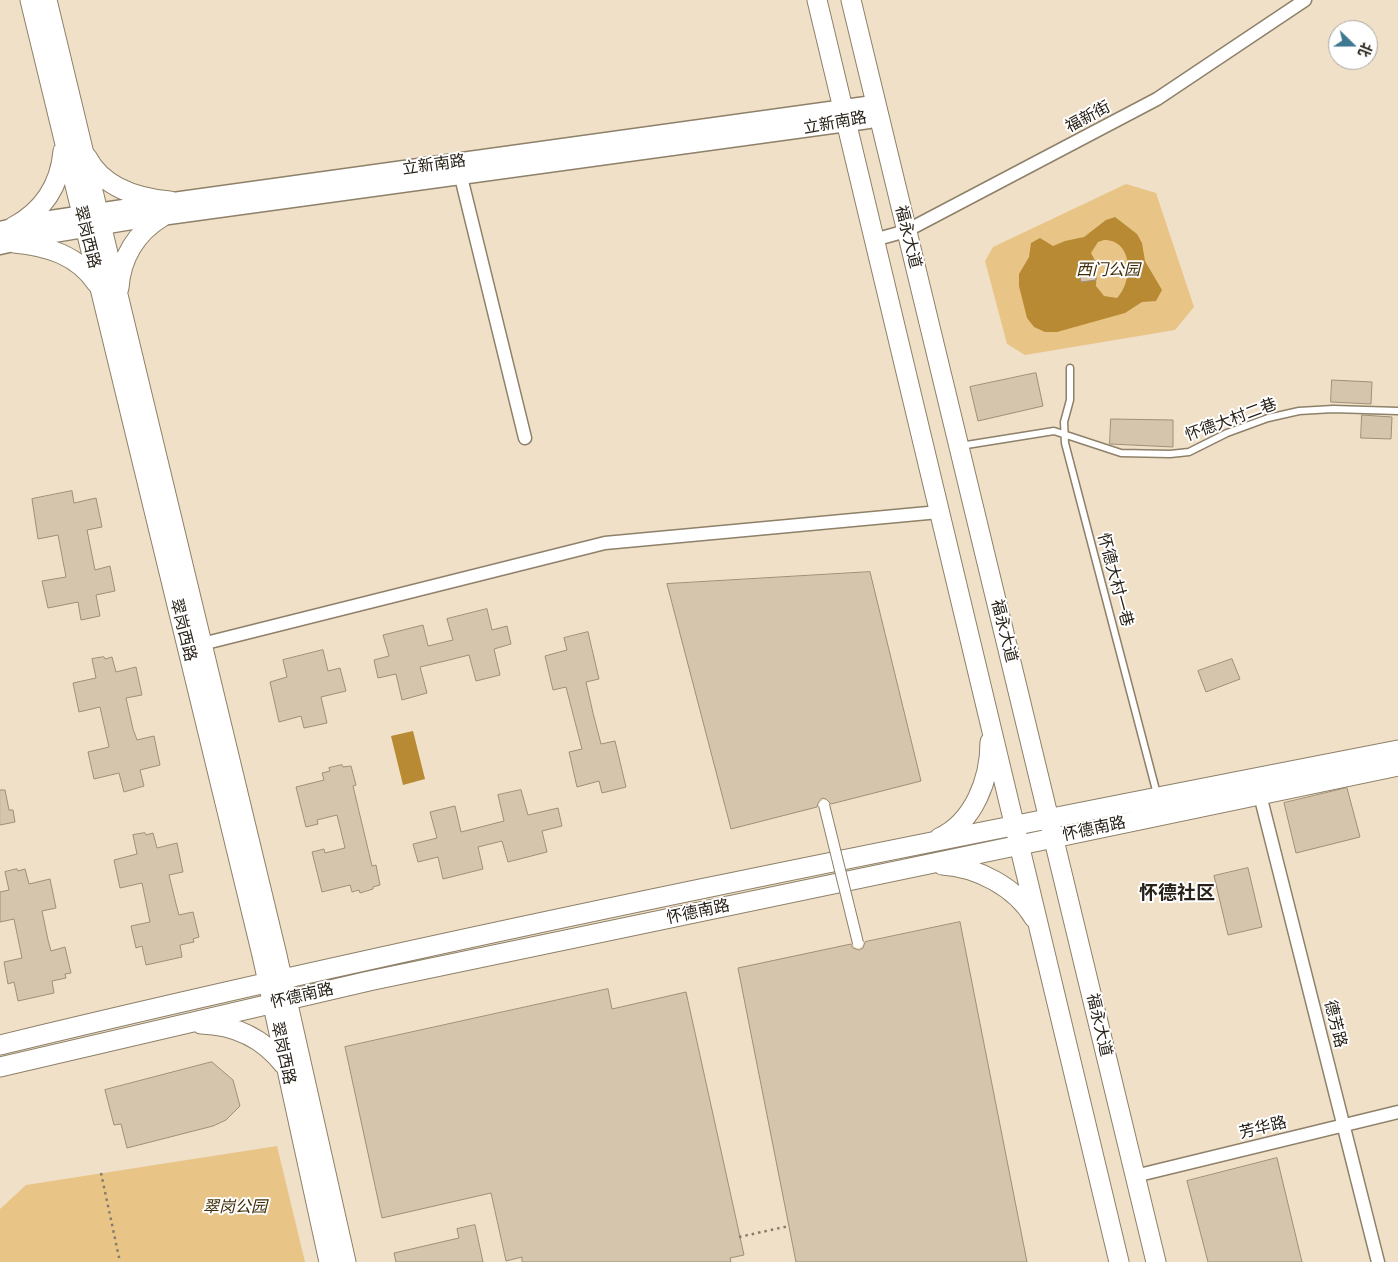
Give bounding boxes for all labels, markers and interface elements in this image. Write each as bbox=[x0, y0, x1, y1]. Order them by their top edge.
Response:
north arrow bbox=[1328, 20, 1378, 70]
text: 北 bbox=[1354, 40, 1378, 60]
street label: 福新街 bbox=[1062, 97, 1114, 137]
street label: 立新南路 bbox=[802, 108, 868, 138]
street label: 立新南路 bbox=[401, 151, 467, 179]
street label: 翠岗西路 bbox=[70, 204, 104, 270]
street label: 福永大道 bbox=[891, 204, 925, 270]
park label: 西门公园 bbox=[1076, 260, 1140, 280]
street label: 怀德大村二巷 bbox=[1183, 395, 1279, 445]
street label: 怀德大村一巷 bbox=[1093, 531, 1137, 629]
street label: 翠岗西路 bbox=[166, 597, 200, 663]
street label: 福永大道 bbox=[987, 598, 1021, 664]
street label: 怀德南路 bbox=[1061, 813, 1127, 845]
district label: 怀德社区 bbox=[1139, 882, 1215, 904]
street label: 怀德南路 bbox=[665, 896, 731, 928]
street label: 怀德南路 bbox=[269, 979, 335, 1013]
street label: 福永大道 bbox=[1082, 992, 1116, 1058]
street label: 德芳路 bbox=[1320, 998, 1350, 1050]
street label: 翠岗西路 bbox=[267, 1020, 299, 1086]
street label: 芳华路 bbox=[1237, 1113, 1289, 1143]
park label: 翠岗公园 bbox=[203, 1197, 267, 1217]

